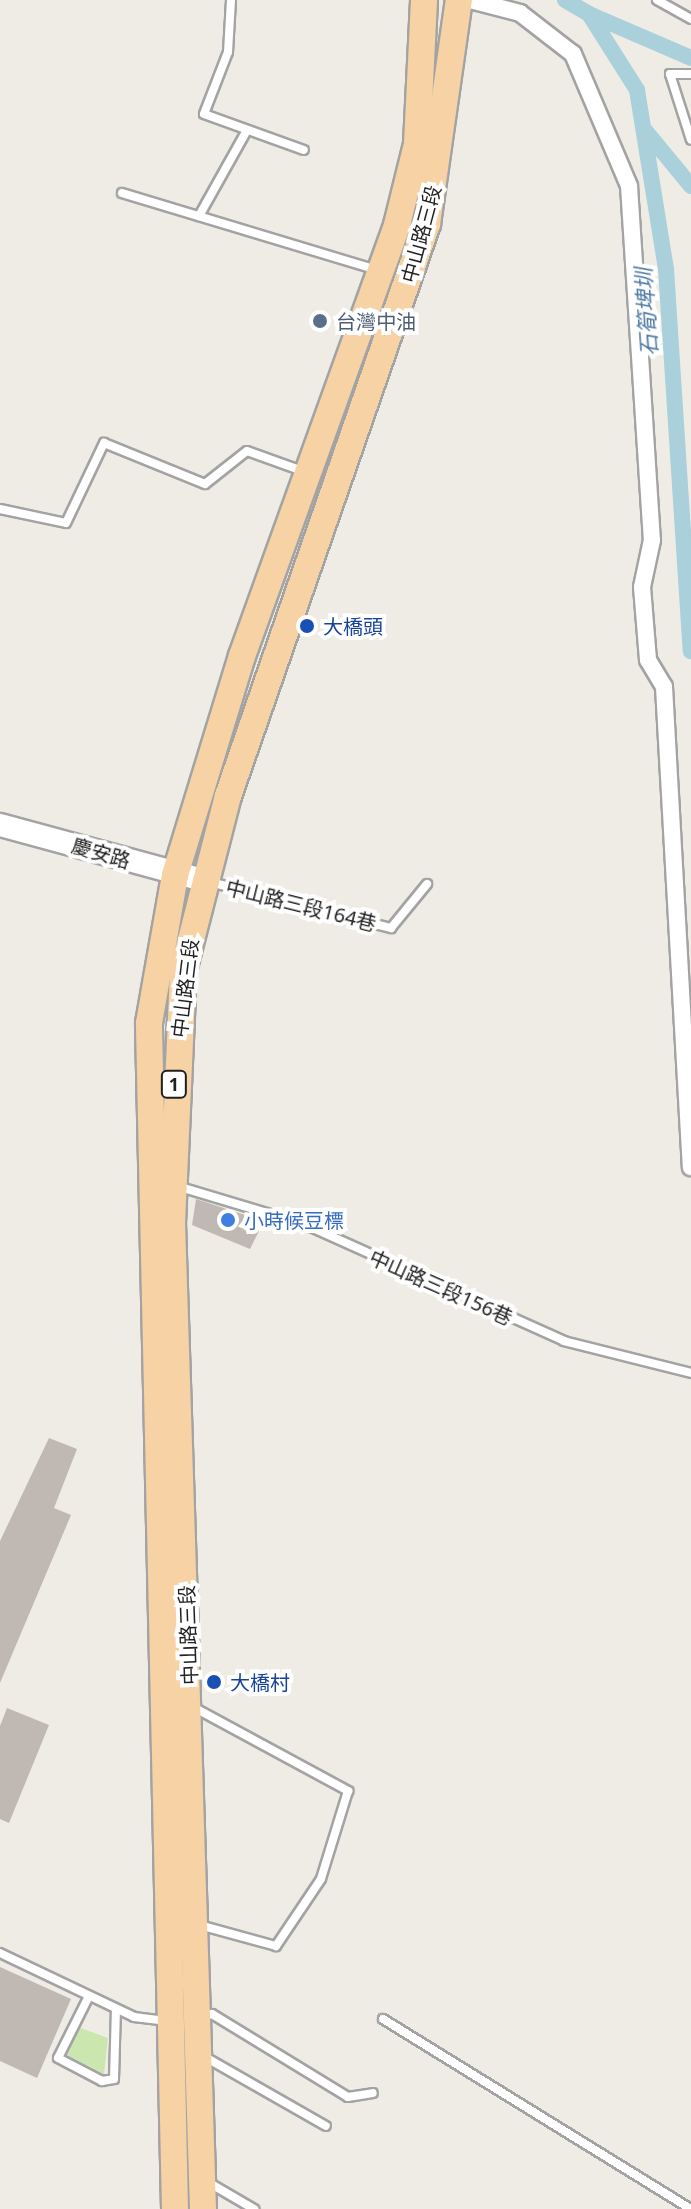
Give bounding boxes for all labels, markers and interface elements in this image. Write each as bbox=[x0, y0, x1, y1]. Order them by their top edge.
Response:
street label: 中山路三段 bbox=[396, 183, 446, 285]
water label: 石筍埤圳 bbox=[630, 267, 662, 357]
place label: 台灣中油 bbox=[336, 309, 416, 333]
marker: 台灣中油 bbox=[311, 312, 329, 330]
place label: 大橋頭 bbox=[323, 614, 383, 638]
marker: 大橋頭 bbox=[298, 617, 316, 635]
street label: 慶安路 bbox=[69, 833, 133, 873]
street label: 中山路三段164巷 bbox=[223, 875, 379, 935]
street label: 中山路三段 bbox=[167, 937, 203, 1039]
road number: 1 bbox=[160, 1070, 188, 1098]
place label: 小時候豆標 bbox=[244, 1208, 344, 1232]
marker: 小時候豆標 bbox=[219, 1211, 237, 1229]
street label: 中山路三段156巷 bbox=[366, 1245, 516, 1329]
street label: 中山路三段 bbox=[174, 1585, 202, 1685]
place label: 大橋村 bbox=[230, 1670, 290, 1694]
marker: 大橋村 bbox=[205, 1673, 223, 1691]

